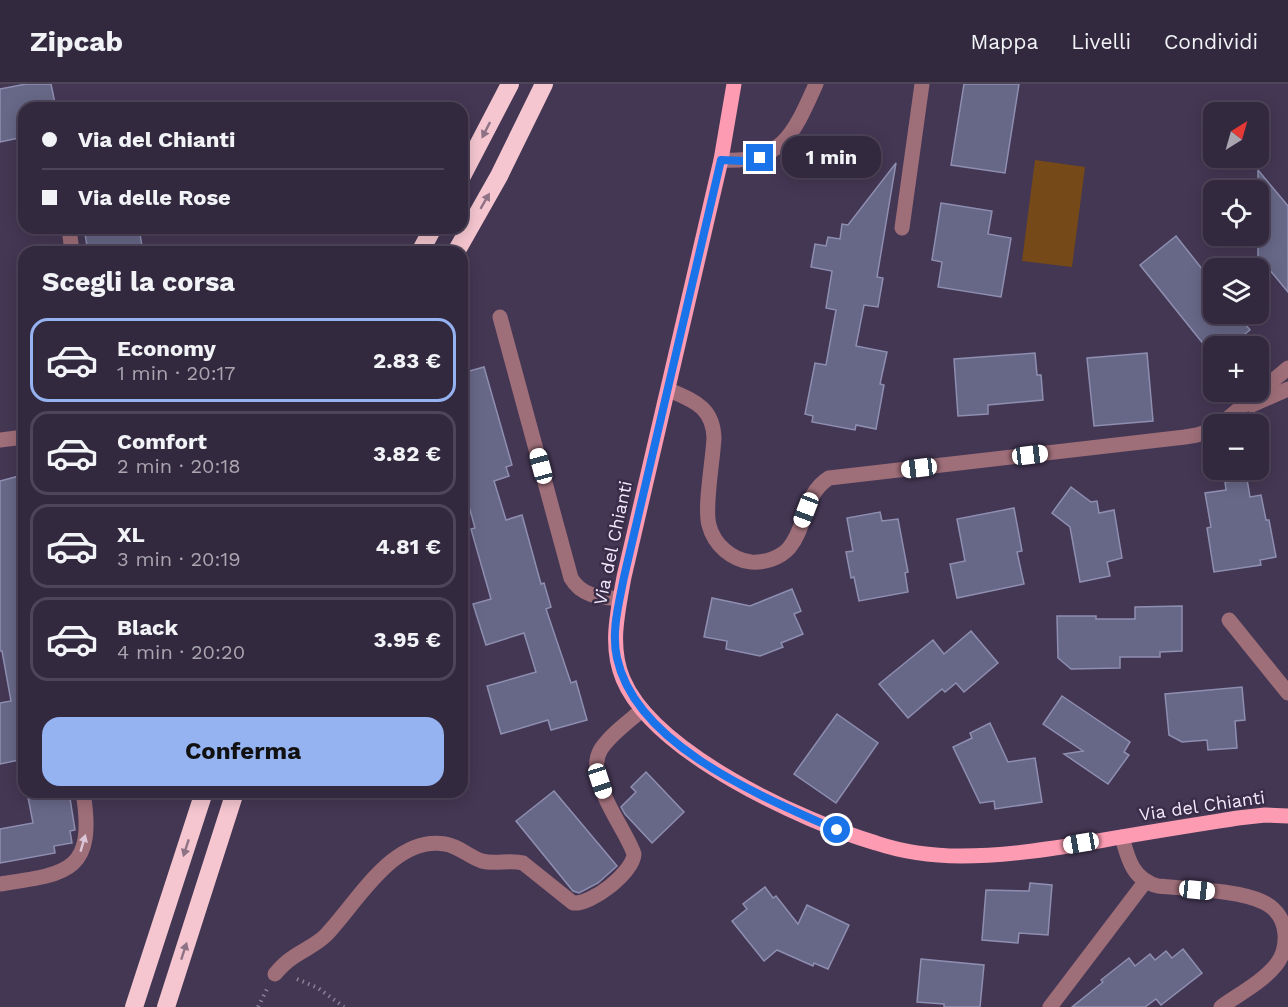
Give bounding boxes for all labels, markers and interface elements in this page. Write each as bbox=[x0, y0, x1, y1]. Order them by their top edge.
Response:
text: Zipcab bbox=[30, 25, 123, 58]
text: Mappa bbox=[970, 29, 1038, 54]
text: Livelli bbox=[1071, 29, 1131, 54]
text: Condividi bbox=[1164, 29, 1258, 54]
north arrow bbox=[1203, 102, 1269, 168]
map controls bbox=[1203, 102, 1269, 480]
one-way arrow bbox=[482, 122, 491, 139]
text: Via del Chianti bbox=[78, 127, 235, 152]
callout: 1 min bbox=[781, 137, 880, 179]
route end bbox=[746, 144, 773, 171]
text: 1 min bbox=[806, 145, 857, 169]
button: locate bbox=[1203, 180, 1269, 246]
text: Via delle Rose bbox=[78, 185, 231, 210]
one-way arrow bbox=[480, 192, 490, 209]
button: layers bbox=[1203, 258, 1269, 324]
text: Scegli la corsa bbox=[42, 266, 235, 298]
icon: car bbox=[45, 333, 99, 387]
text: Economy bbox=[117, 336, 216, 361]
button: + bbox=[1203, 336, 1269, 402]
text: 2.83 € bbox=[373, 348, 441, 373]
text: 1 min · 20:17 bbox=[117, 361, 236, 385]
button: − bbox=[1203, 414, 1269, 480]
icon: car bbox=[45, 426, 99, 480]
text: Comfort bbox=[117, 429, 207, 454]
text: 3.82 € bbox=[373, 441, 441, 466]
car bbox=[1011, 444, 1049, 466]
car bbox=[528, 446, 554, 486]
text: 2 min · 20:18 bbox=[117, 454, 241, 478]
car bbox=[900, 457, 938, 479]
street label: Via del Chianti bbox=[589, 479, 636, 607]
car bbox=[791, 490, 821, 530]
icon: car bbox=[45, 519, 99, 573]
text: XL bbox=[117, 522, 145, 547]
text: 4.81 € bbox=[375, 534, 441, 559]
text: 3 min · 20:19 bbox=[117, 547, 241, 571]
icon: car bbox=[45, 612, 99, 666]
text: Black bbox=[117, 615, 178, 640]
text: 3.95 € bbox=[374, 627, 441, 652]
text: 4 min · 20:20 bbox=[117, 640, 245, 664]
button: Conferma bbox=[42, 717, 444, 786]
car bbox=[586, 761, 614, 801]
street label: Via del Chianti bbox=[1138, 786, 1266, 825]
route start bbox=[823, 816, 850, 843]
car bbox=[1062, 831, 1100, 855]
one-way arrow bbox=[79, 834, 89, 852]
one-way arrow bbox=[180, 839, 190, 857]
car bbox=[1178, 879, 1216, 901]
one-way arrow bbox=[179, 942, 189, 960]

